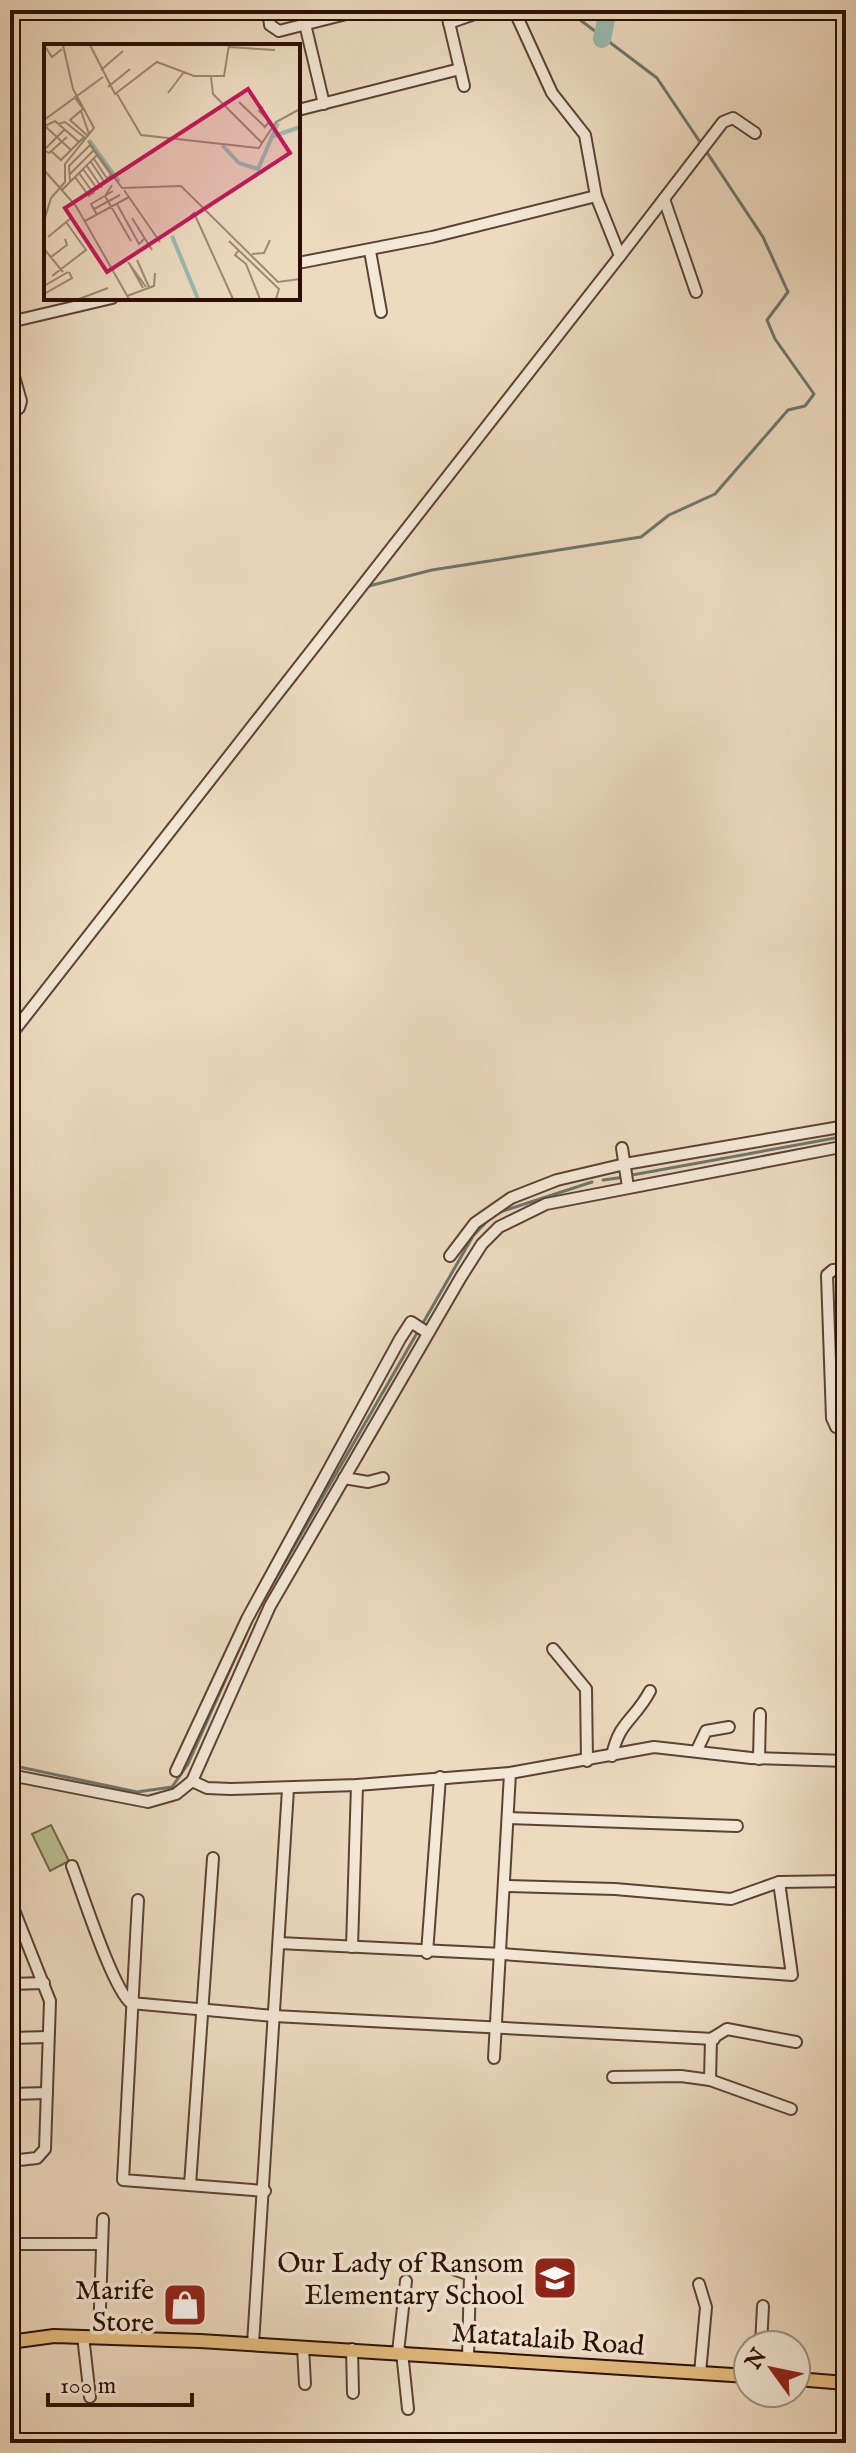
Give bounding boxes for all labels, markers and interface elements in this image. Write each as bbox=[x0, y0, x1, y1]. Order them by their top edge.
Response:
inset map bbox=[44, 44, 300, 300]
place label: Our Lady of Ransom Elementary School bbox=[277, 2247, 524, 2314]
school or university icon: Our Lady of Ransom Elementary School bbox=[531, 2254, 579, 2302]
place label: Marife Store bbox=[75, 2274, 154, 2341]
shop icon: Marife Store bbox=[161, 2281, 209, 2329]
street label: Matatalaib Road bbox=[450, 2316, 646, 2365]
north arrow bbox=[732, 2329, 812, 2409]
text: N bbox=[739, 2344, 774, 2376]
scale bar bbox=[48, 2357, 192, 2407]
text: 100 m bbox=[60, 2371, 116, 2402]

